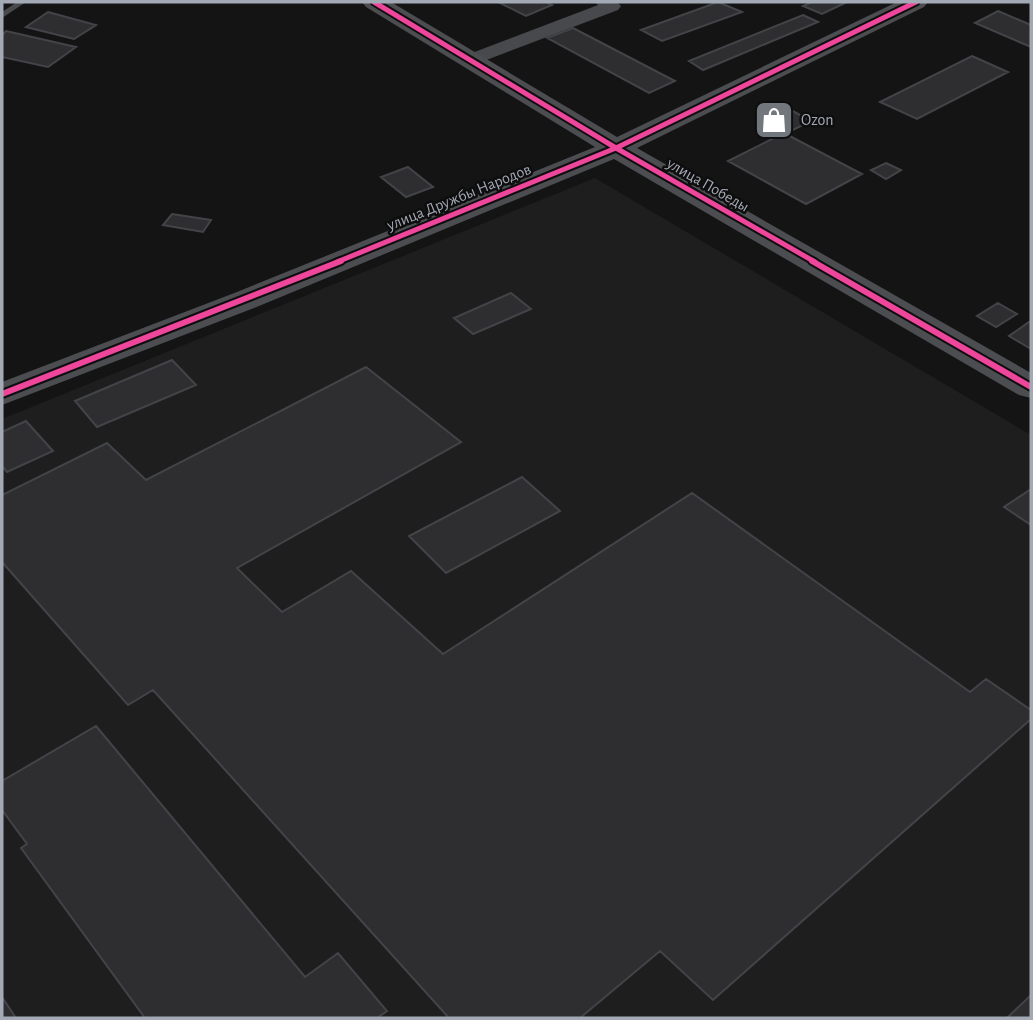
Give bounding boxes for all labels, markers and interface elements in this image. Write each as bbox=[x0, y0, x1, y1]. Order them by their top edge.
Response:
shop icon: Ozon bbox=[753, 99, 795, 141]
place label: Ozon bbox=[801, 112, 833, 128]
street label: улица Победы bbox=[663, 155, 752, 216]
street label: улица Дружбы Народов bbox=[384, 161, 534, 235]

